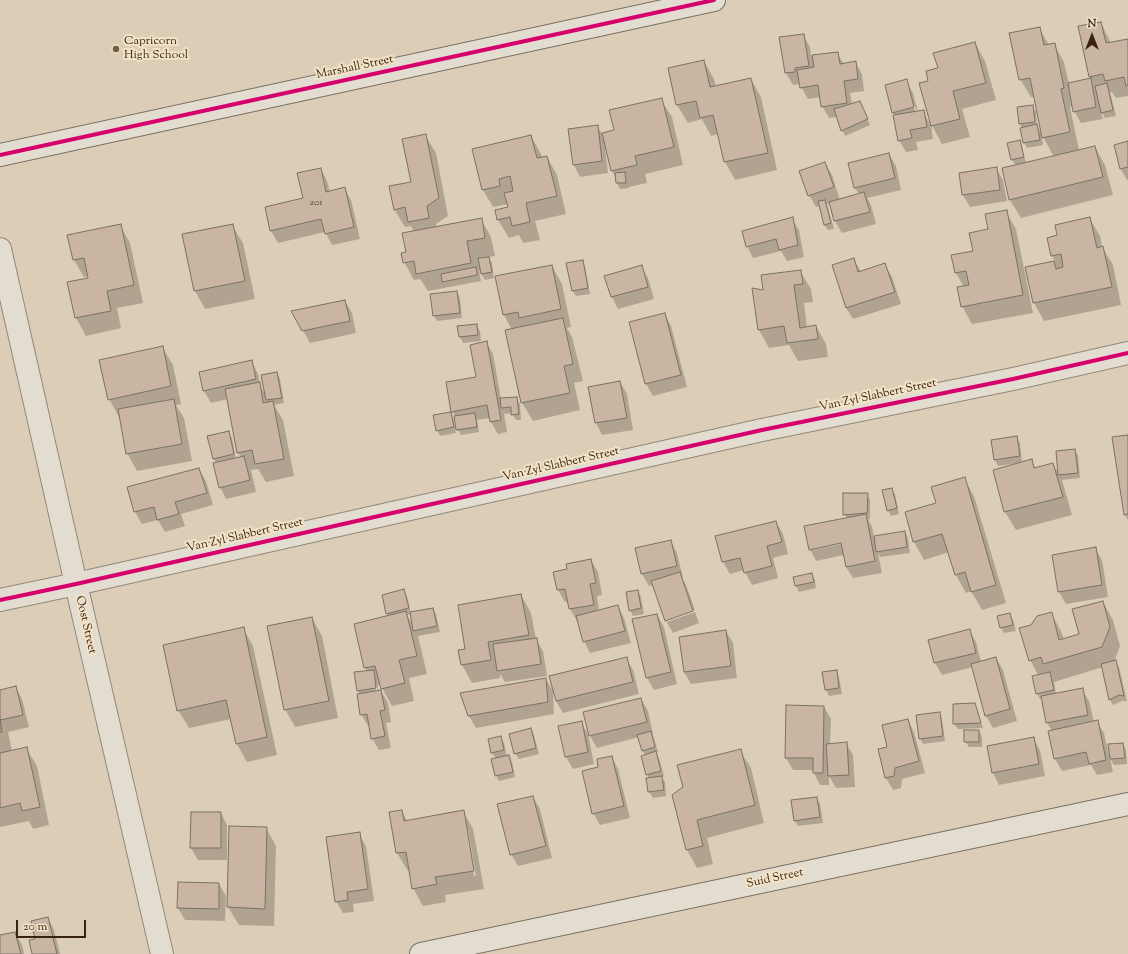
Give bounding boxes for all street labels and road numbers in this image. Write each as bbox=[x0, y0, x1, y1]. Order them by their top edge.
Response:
street label: Marshall Street bbox=[315, 53, 395, 83]
street label: Van Zyl Slabbert Street bbox=[818, 377, 938, 415]
street label: Van Zyl Slabbert Street bbox=[501, 445, 621, 485]
street label: Van Zyl Slabbert Street bbox=[185, 516, 305, 556]
street label: Oost Street bbox=[71, 595, 99, 655]
street label: Suid Street bbox=[745, 866, 805, 892]

